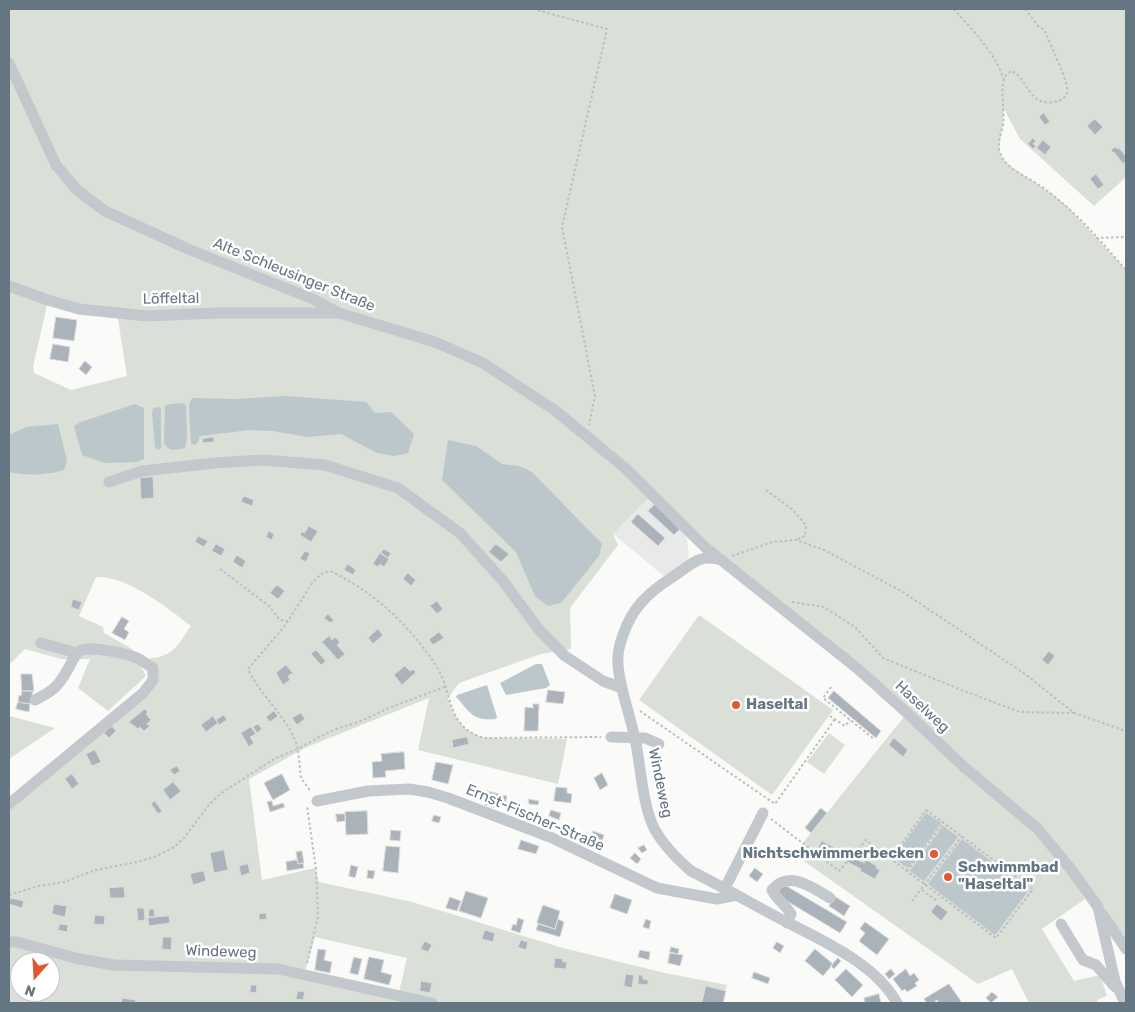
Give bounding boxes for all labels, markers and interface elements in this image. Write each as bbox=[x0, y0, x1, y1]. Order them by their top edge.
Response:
street label: Alte Schleusinger Straße bbox=[211, 234, 377, 316]
street label: Löffeltal bbox=[142, 290, 200, 308]
street label: Haselweg bbox=[891, 677, 953, 737]
place label: Haseltal bbox=[746, 696, 808, 714]
marker: Haseltal bbox=[730, 699, 742, 711]
street label: Windeweg bbox=[644, 746, 676, 820]
street label: Ernst-Fischer-Straße bbox=[463, 781, 607, 855]
place label: Nichtschwimmerbecken bbox=[742, 845, 924, 863]
marker: Nichtschwimmerbecken bbox=[928, 848, 940, 860]
place label: Schwimmbad "Haseltal" bbox=[958, 859, 1059, 894]
marker: Schwimmbad "Haseltal" bbox=[942, 871, 954, 883]
street label: Windeweg bbox=[185, 942, 257, 962]
north arrow bbox=[10, 952, 60, 1002]
text: N bbox=[23, 981, 38, 1000]

